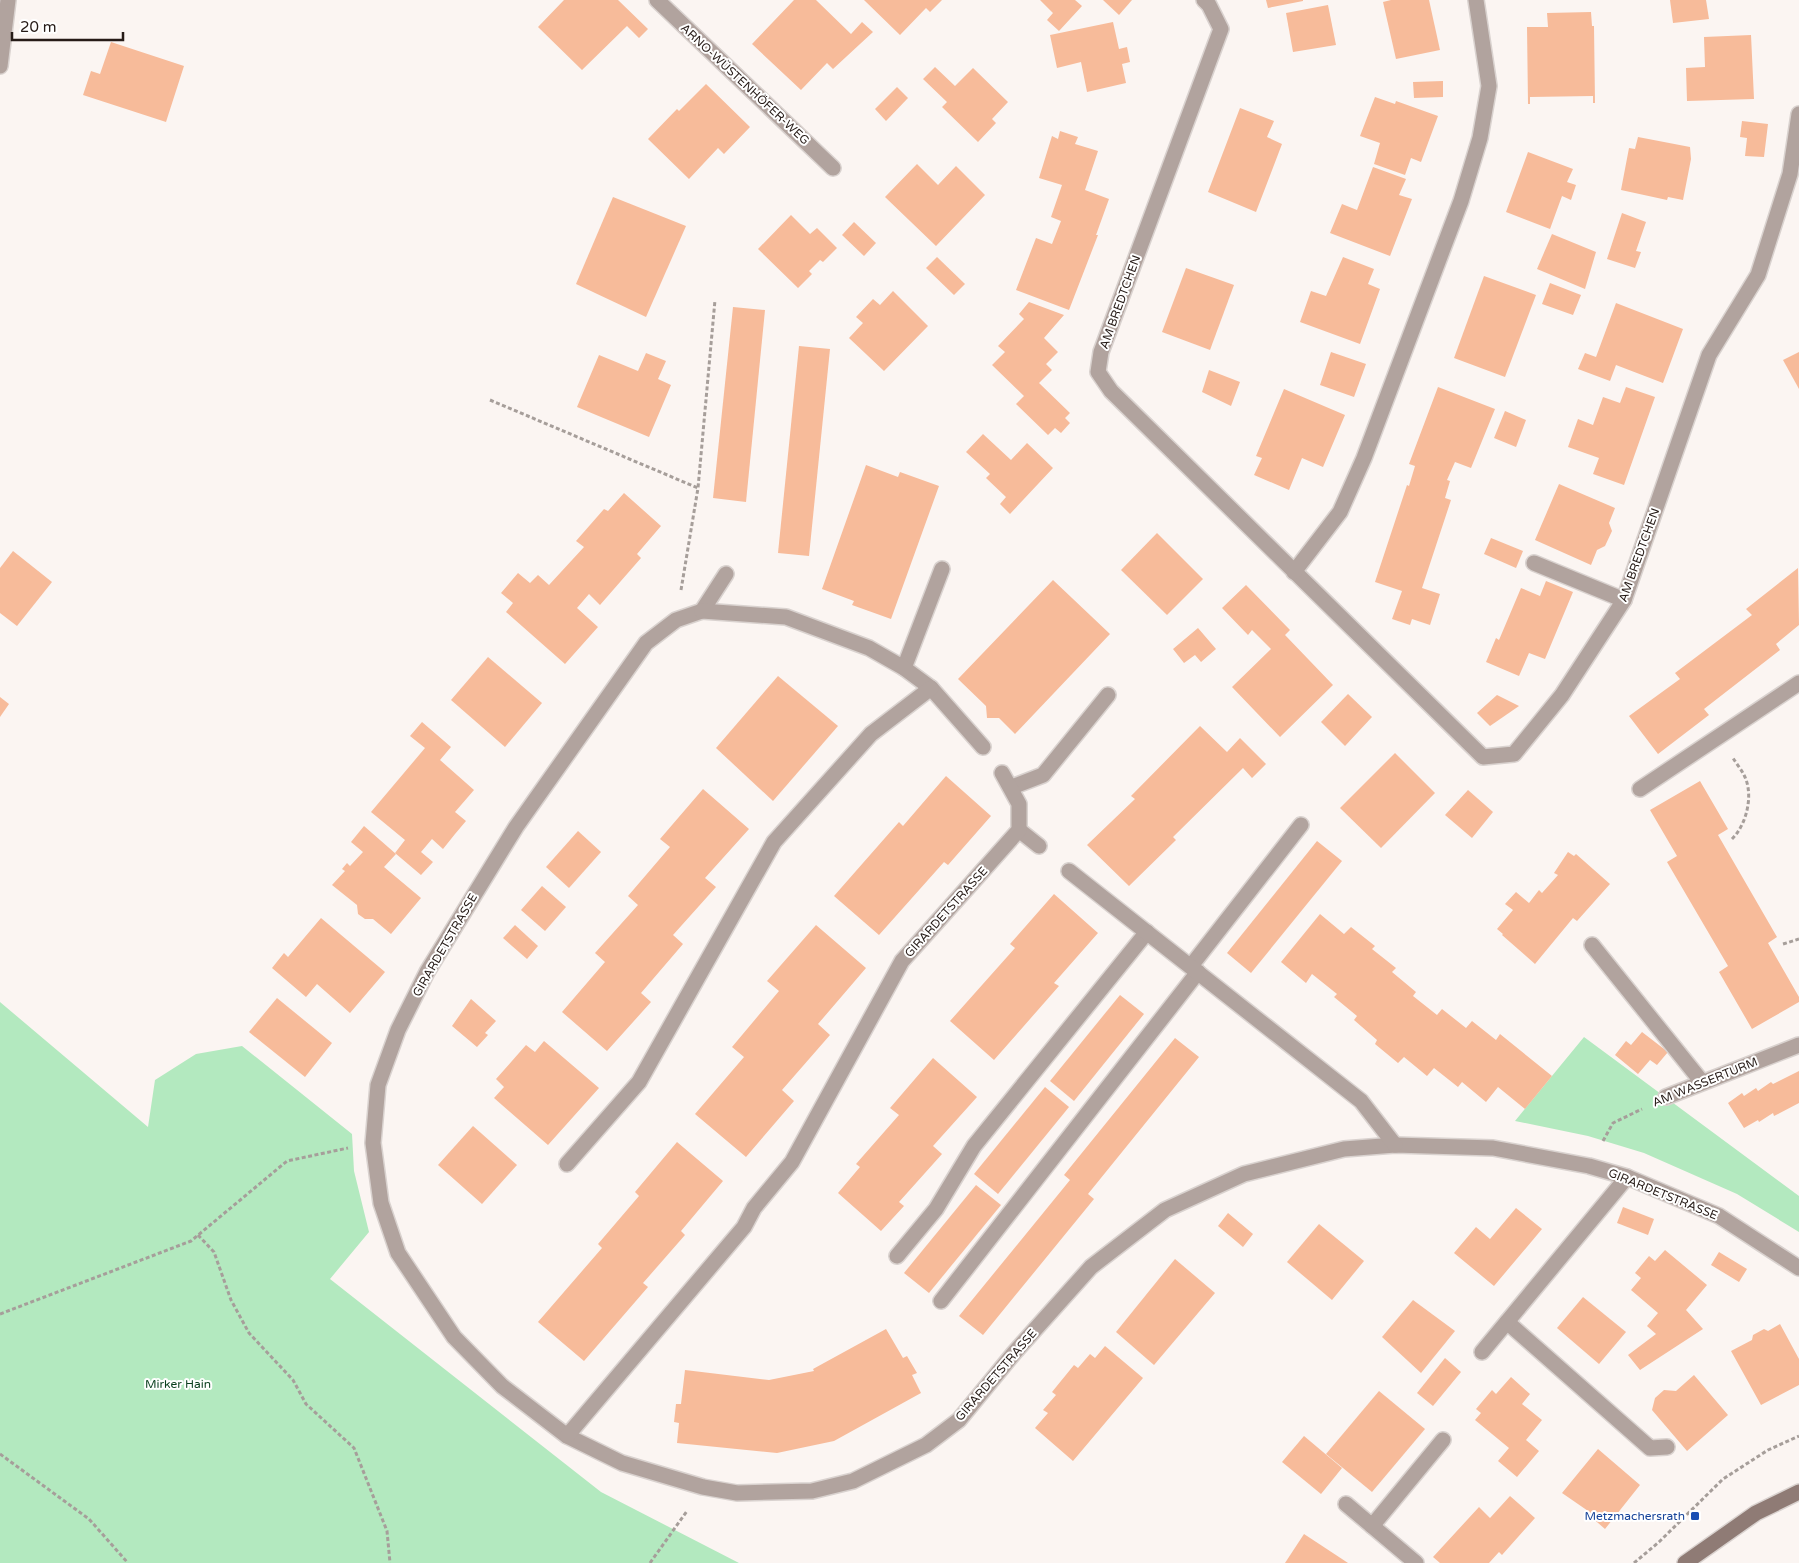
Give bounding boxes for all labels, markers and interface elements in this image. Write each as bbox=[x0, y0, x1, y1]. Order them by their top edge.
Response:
scale bar bbox=[12, 10, 124, 42]
text: 20 m bbox=[20, 18, 57, 36]
street label: ARNO-WÜSTENHÖFER-WEG bbox=[678, 21, 812, 147]
street label: AM BREDTCHEN bbox=[1097, 253, 1143, 351]
street label: AM BREDTCHEN bbox=[1616, 506, 1662, 604]
street label: GIRARDETSTRASSE bbox=[902, 864, 990, 960]
street label: GIRARDETSTRASSE bbox=[410, 891, 480, 999]
street label: AM WASSERTURM bbox=[1650, 1054, 1760, 1110]
street label: GIRARDETSTRASSE bbox=[1606, 1166, 1720, 1222]
street label: GIRARDETSTRASSE bbox=[952, 1326, 1040, 1424]
park label: Mirker Hain bbox=[145, 1377, 211, 1391]
place label: Metzmachersrath bbox=[1585, 1509, 1685, 1523]
marker: Metzmachersrath bbox=[1689, 1510, 1701, 1522]

